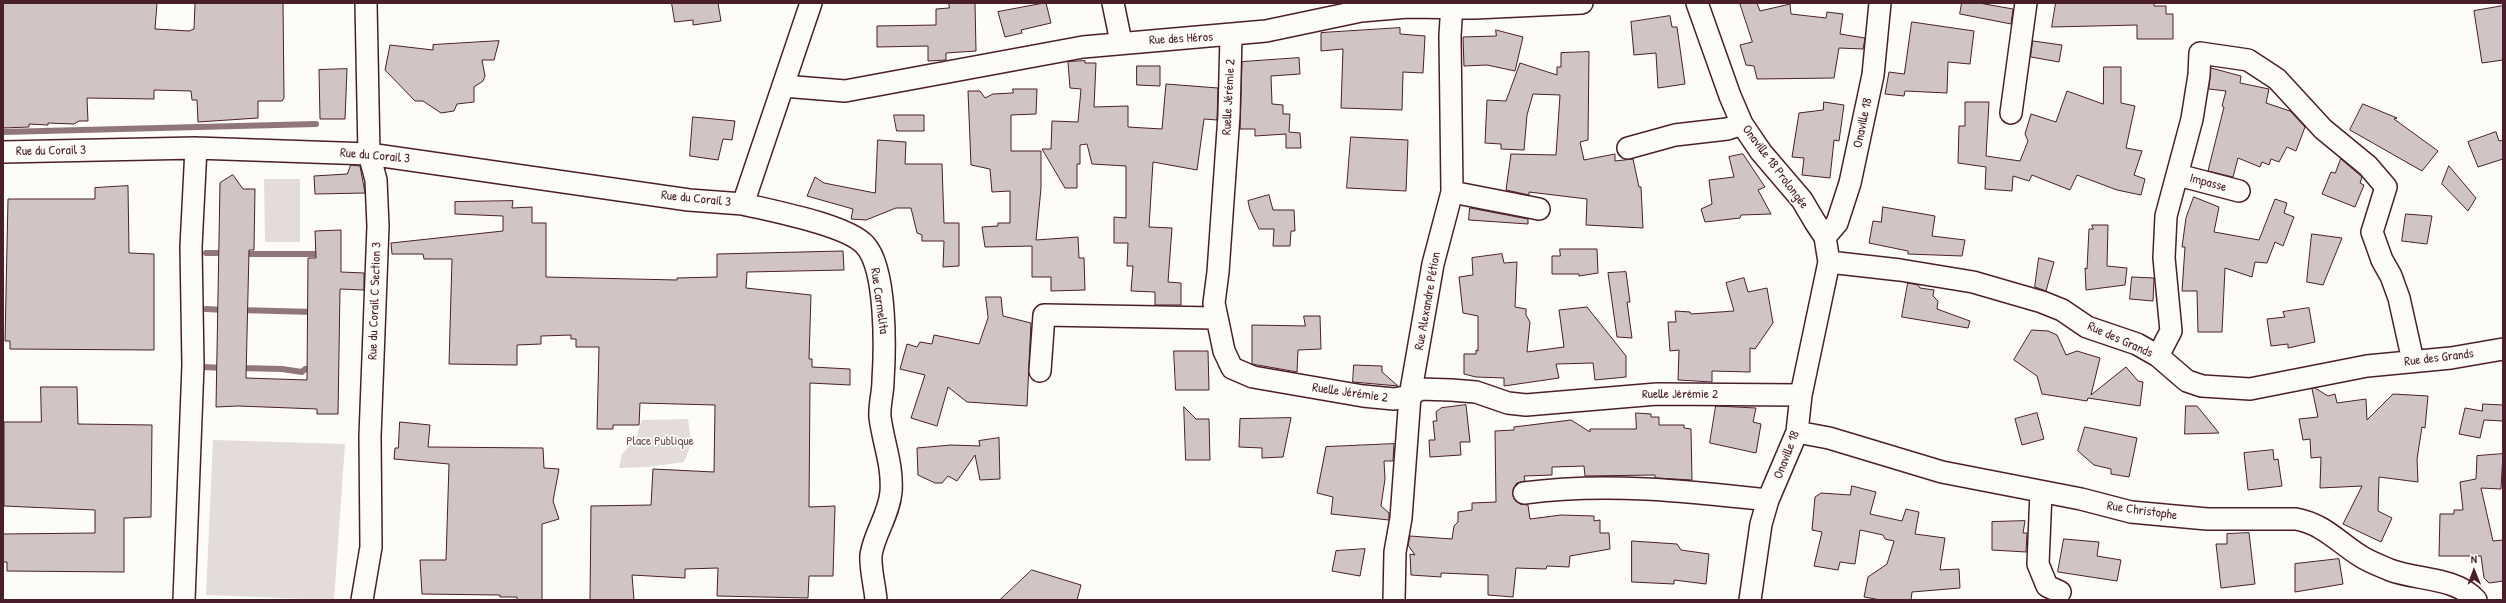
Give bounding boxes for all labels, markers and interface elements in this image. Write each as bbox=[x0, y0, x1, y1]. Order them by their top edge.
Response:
street label: Rue des Héros bbox=[1149, 30, 1213, 48]
street label: Ruelle Jérémie 2 bbox=[1219, 59, 1239, 135]
street label: Onaville 18 bbox=[1850, 97, 1876, 149]
street label: Onaville 18 Prolongée bbox=[1738, 122, 1812, 212]
street label: Rue du Corail 3 bbox=[16, 143, 86, 159]
street label: Rue du Corail 3 bbox=[339, 145, 411, 167]
street label: Impasse bbox=[2188, 171, 2228, 195]
street label: Rue du Corail 3 bbox=[660, 188, 732, 210]
street label: Rue du Corail C Section 3 bbox=[365, 242, 385, 360]
street label: Rue Alexandre Pétion bbox=[1412, 251, 1444, 351]
street label: Rue Carmelita bbox=[867, 267, 891, 335]
street label: Rue des Grands bbox=[2085, 319, 2155, 361]
street label: Rue des Grands bbox=[2403, 346, 2475, 370]
street label: Ruelle Jérémie 2 bbox=[1311, 380, 1389, 406]
street label: Ruelle Jérémie 2 bbox=[1642, 387, 1718, 403]
street label: Onaville 18 bbox=[1771, 429, 1803, 481]
park label: Place Publique bbox=[626, 434, 694, 450]
street label: Rue Christophe bbox=[2106, 498, 2178, 524]
north arrow bbox=[2454, 551, 2494, 591]
text: N bbox=[2471, 552, 2477, 566]

